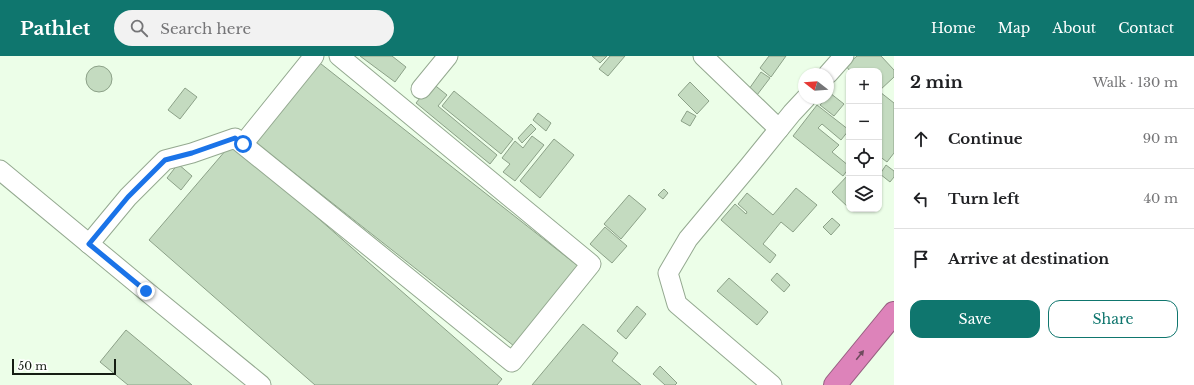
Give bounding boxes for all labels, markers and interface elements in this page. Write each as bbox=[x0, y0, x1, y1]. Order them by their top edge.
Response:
search box bbox=[114, 10, 394, 46]
text: Pathlet bbox=[20, 17, 90, 40]
icon: search bbox=[128, 17, 150, 39]
text: Search here bbox=[160, 19, 251, 38]
text: Home bbox=[931, 19, 976, 37]
text: Map bbox=[998, 19, 1030, 37]
text: About bbox=[1052, 19, 1096, 37]
text: Contact bbox=[1118, 19, 1174, 37]
north arrow bbox=[798, 68, 834, 104]
map controls bbox=[846, 68, 882, 212]
button: + bbox=[846, 68, 882, 104]
text: 2 min bbox=[910, 72, 963, 93]
text: Walk · 130 m bbox=[1093, 74, 1178, 91]
button: − bbox=[846, 104, 882, 140]
icon: ahead bbox=[910, 128, 932, 150]
text: Continue bbox=[948, 129, 1023, 148]
text: 90 m bbox=[1143, 130, 1178, 147]
route start bbox=[234, 135, 252, 153]
button: locate bbox=[846, 140, 882, 176]
button: layers bbox=[846, 176, 882, 212]
icon: left bbox=[910, 188, 932, 210]
text: Turn left bbox=[948, 189, 1019, 208]
text: 40 m bbox=[1143, 190, 1178, 207]
icon: arrive bbox=[910, 248, 932, 270]
text: Arrive at destination bbox=[948, 249, 1109, 268]
route end bbox=[137, 282, 155, 300]
button: Save bbox=[910, 300, 1040, 338]
button: Share bbox=[1048, 300, 1178, 338]
one-way arrow bbox=[855, 349, 864, 360]
scale bar bbox=[12, 357, 116, 376]
text: 50 m bbox=[18, 359, 47, 373]

